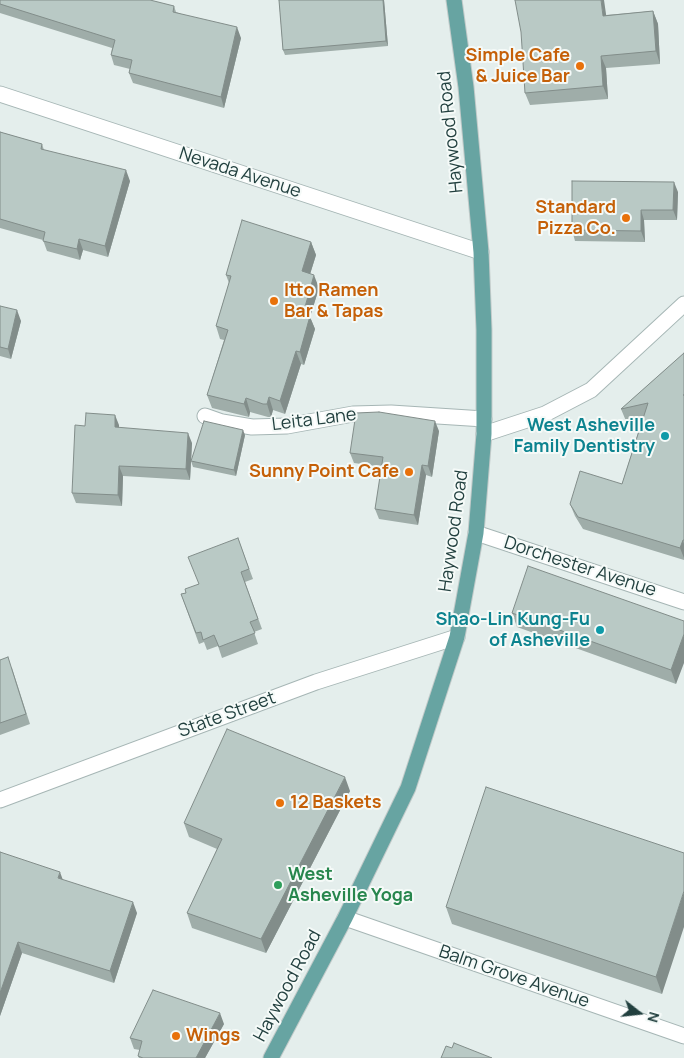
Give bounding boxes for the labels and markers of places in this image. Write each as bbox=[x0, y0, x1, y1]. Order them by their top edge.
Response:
place label: Simple Cafe & Juice Bar bbox=[465, 45, 570, 88]
marker: Simple Cafe & Juice Bar bbox=[574, 60, 586, 72]
place label: Standard Pizza Co. bbox=[535, 197, 616, 240]
marker: Standard Pizza Co. bbox=[620, 212, 632, 224]
place label: Itto Ramen Bar & Tapas bbox=[284, 280, 383, 322]
marker: Itto Ramen Bar & Tapas bbox=[268, 295, 280, 307]
place label: West Asheville Family Dentistry bbox=[514, 415, 655, 458]
marker: West Asheville Family Dentistry bbox=[659, 430, 671, 442]
place label: Sunny Point Cafe bbox=[249, 461, 399, 483]
marker: Sunny Point Cafe bbox=[403, 466, 415, 478]
place label: Shao-Lin Kung-Fu of Asheville bbox=[435, 609, 590, 652]
marker: Shao-Lin Kung-Fu of Asheville bbox=[594, 624, 606, 636]
place label: 12 Baskets bbox=[290, 792, 382, 814]
marker: 12 Baskets bbox=[274, 797, 286, 809]
place label: West Asheville Yoga bbox=[288, 864, 413, 906]
marker: West Asheville Yoga bbox=[272, 879, 284, 891]
place label: Wings bbox=[186, 1025, 240, 1047]
marker: Wings bbox=[170, 1030, 182, 1042]

